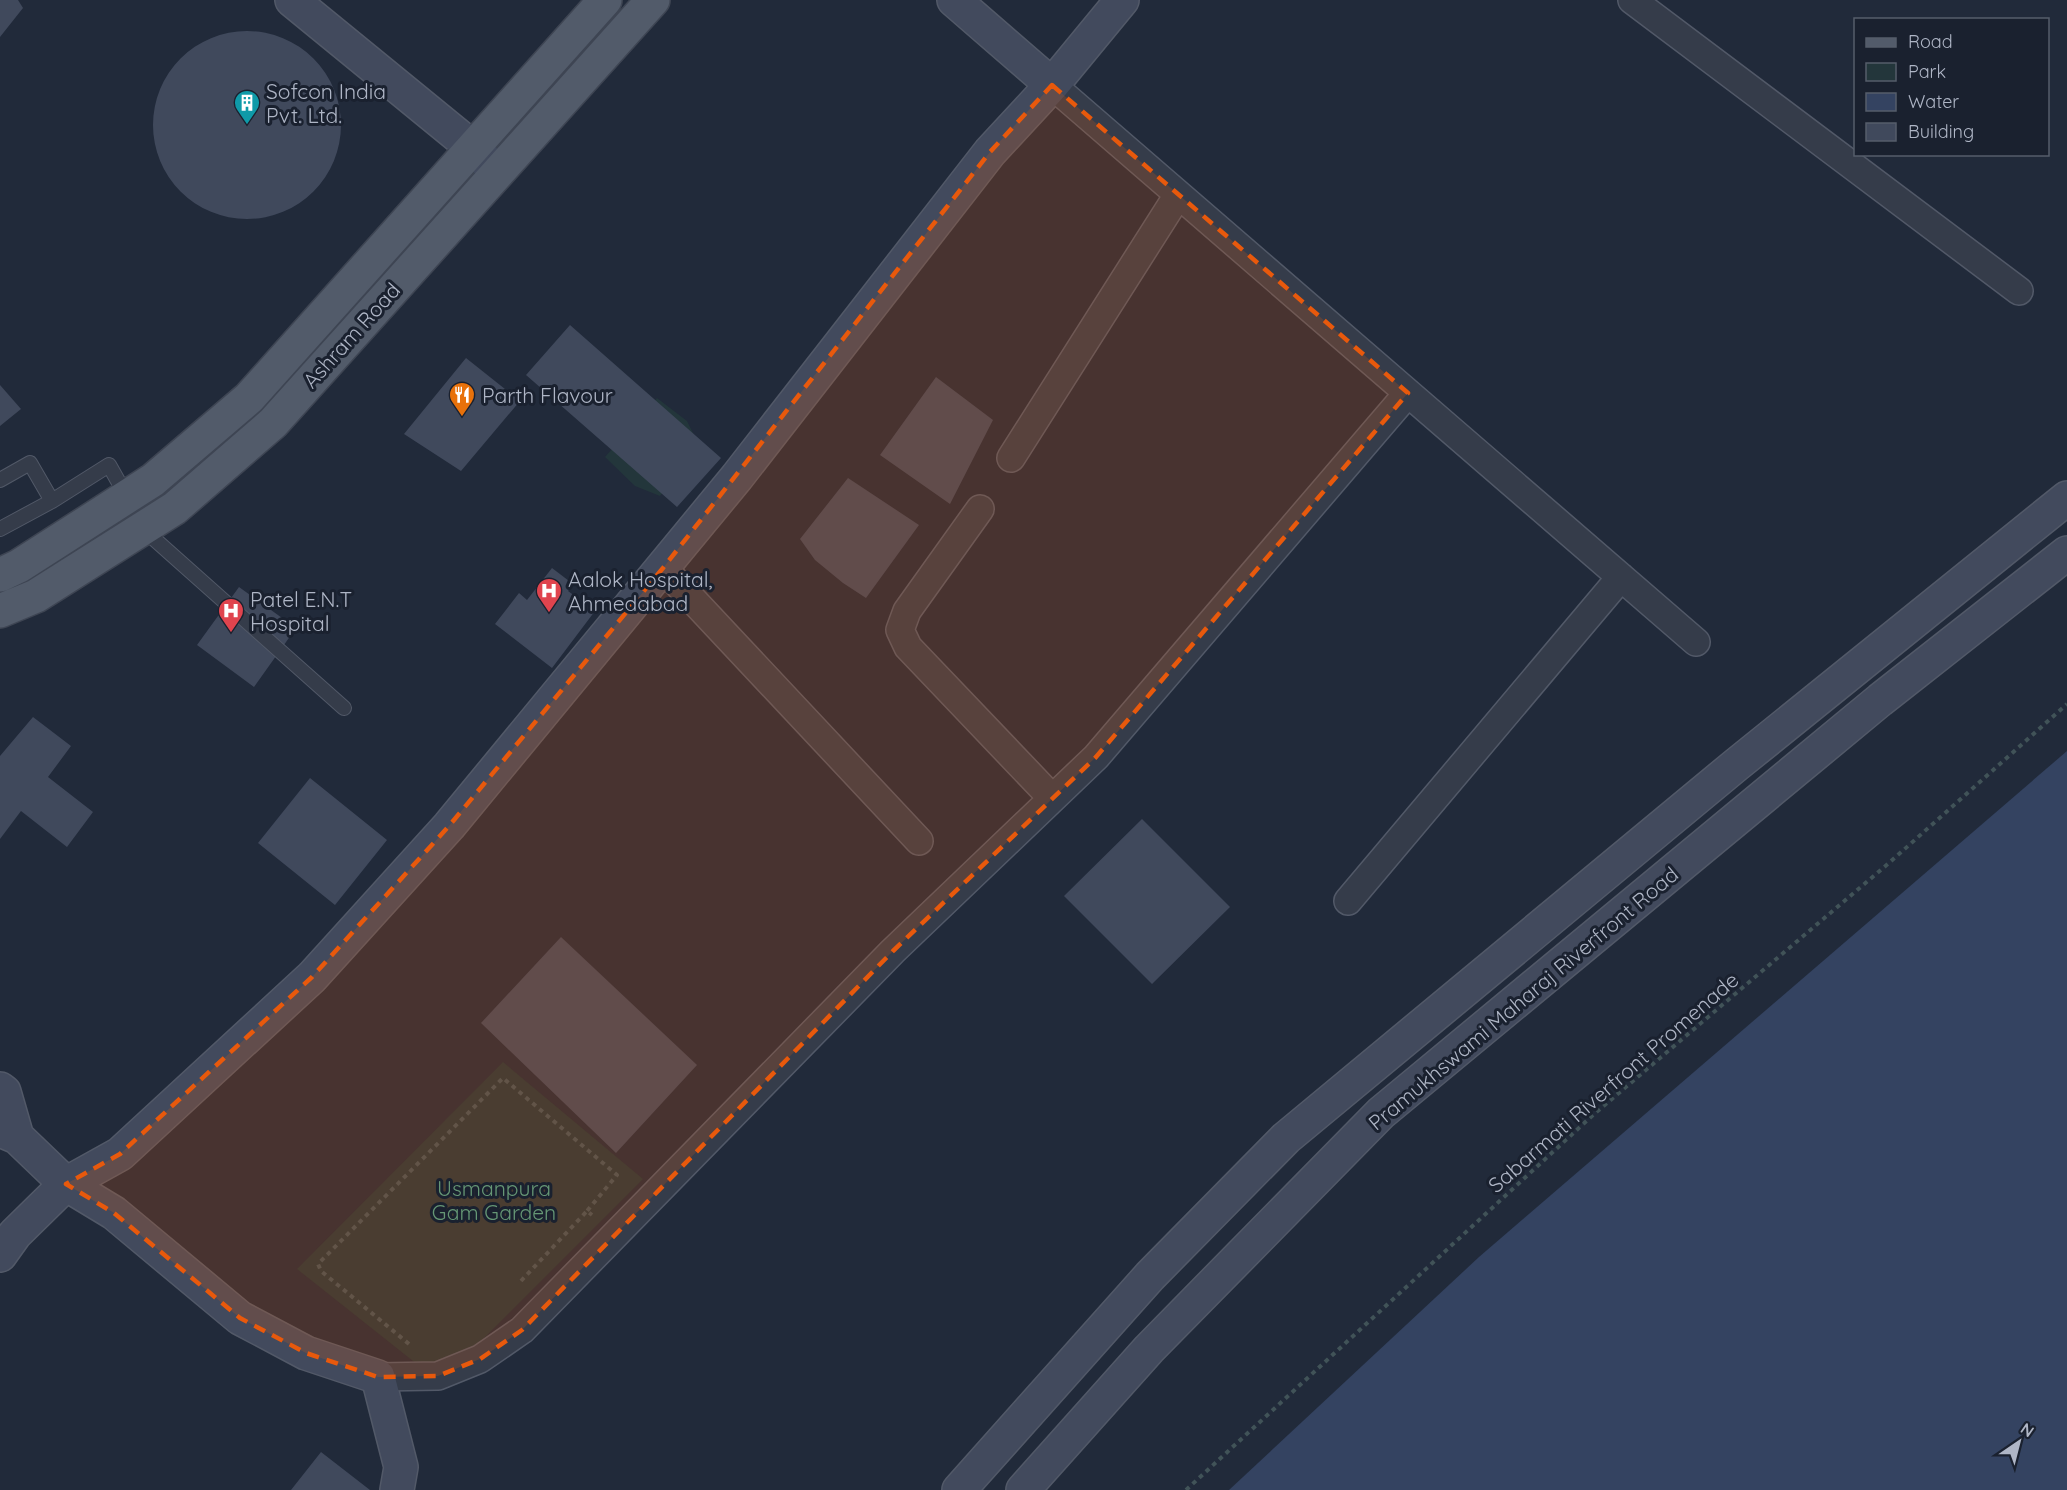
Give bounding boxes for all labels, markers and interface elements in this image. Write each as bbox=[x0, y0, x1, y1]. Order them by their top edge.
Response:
legend bbox=[1854, 18, 2049, 156]
text: Road bbox=[1908, 30, 1953, 53]
text: Park bbox=[1908, 60, 1946, 83]
place label: Sofcon India Pvt. Ltd. bbox=[266, 78, 386, 128]
building icon: Sofcon India Pvt. Ltd. bbox=[232, 88, 262, 126]
text: Water bbox=[1908, 90, 1959, 113]
text: Building bbox=[1908, 120, 1974, 143]
street label: Ashram Road bbox=[297, 277, 405, 393]
restaurant icon: Parth Flavour bbox=[447, 380, 477, 418]
place label: Parth Flavour bbox=[482, 382, 613, 408]
place label: Aalok Hospital, Ahmedabad bbox=[568, 566, 713, 616]
hospital icon: Aalok Hospital, Ahmedabad bbox=[534, 576, 564, 614]
place label: Patel E.N.T Hospital bbox=[250, 586, 352, 636]
hospital icon: Patel E.N.T Hospital bbox=[216, 596, 246, 634]
street label: Pramukhswami Maharaj Riverfront Road bbox=[1363, 861, 1683, 1135]
street label: Sabarmati Riverfront Promenade bbox=[1483, 966, 1743, 1198]
park label: Usmanpura Gam Garden bbox=[432, 1175, 556, 1225]
north arrow bbox=[1989, 1412, 2049, 1472]
text: N bbox=[2017, 1418, 2038, 1441]

